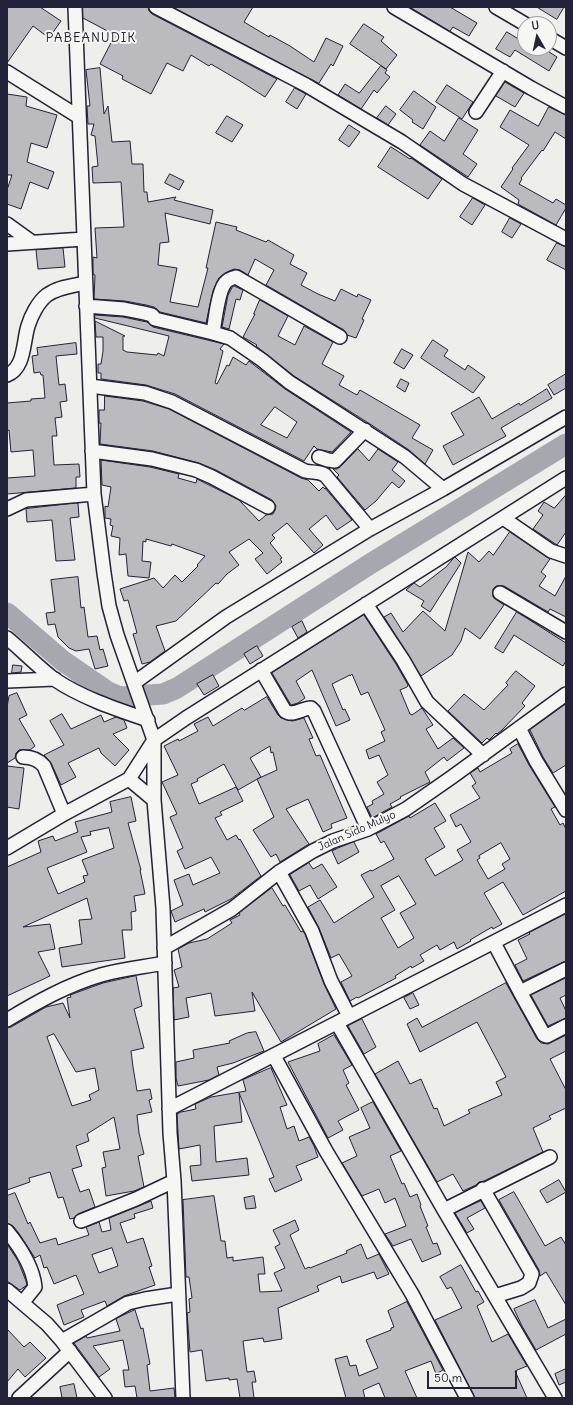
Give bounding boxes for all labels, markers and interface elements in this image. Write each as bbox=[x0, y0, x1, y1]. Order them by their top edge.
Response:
north arrow bbox=[517, 16, 557, 56]
text: U bbox=[530, 18, 540, 33]
district label: PABEANUDIK bbox=[46, 30, 136, 46]
street label: Jalan Sido Mulyo bbox=[316, 808, 398, 854]
scale bar bbox=[429, 1363, 519, 1389]
text: 50 m bbox=[434, 1370, 462, 1385]

